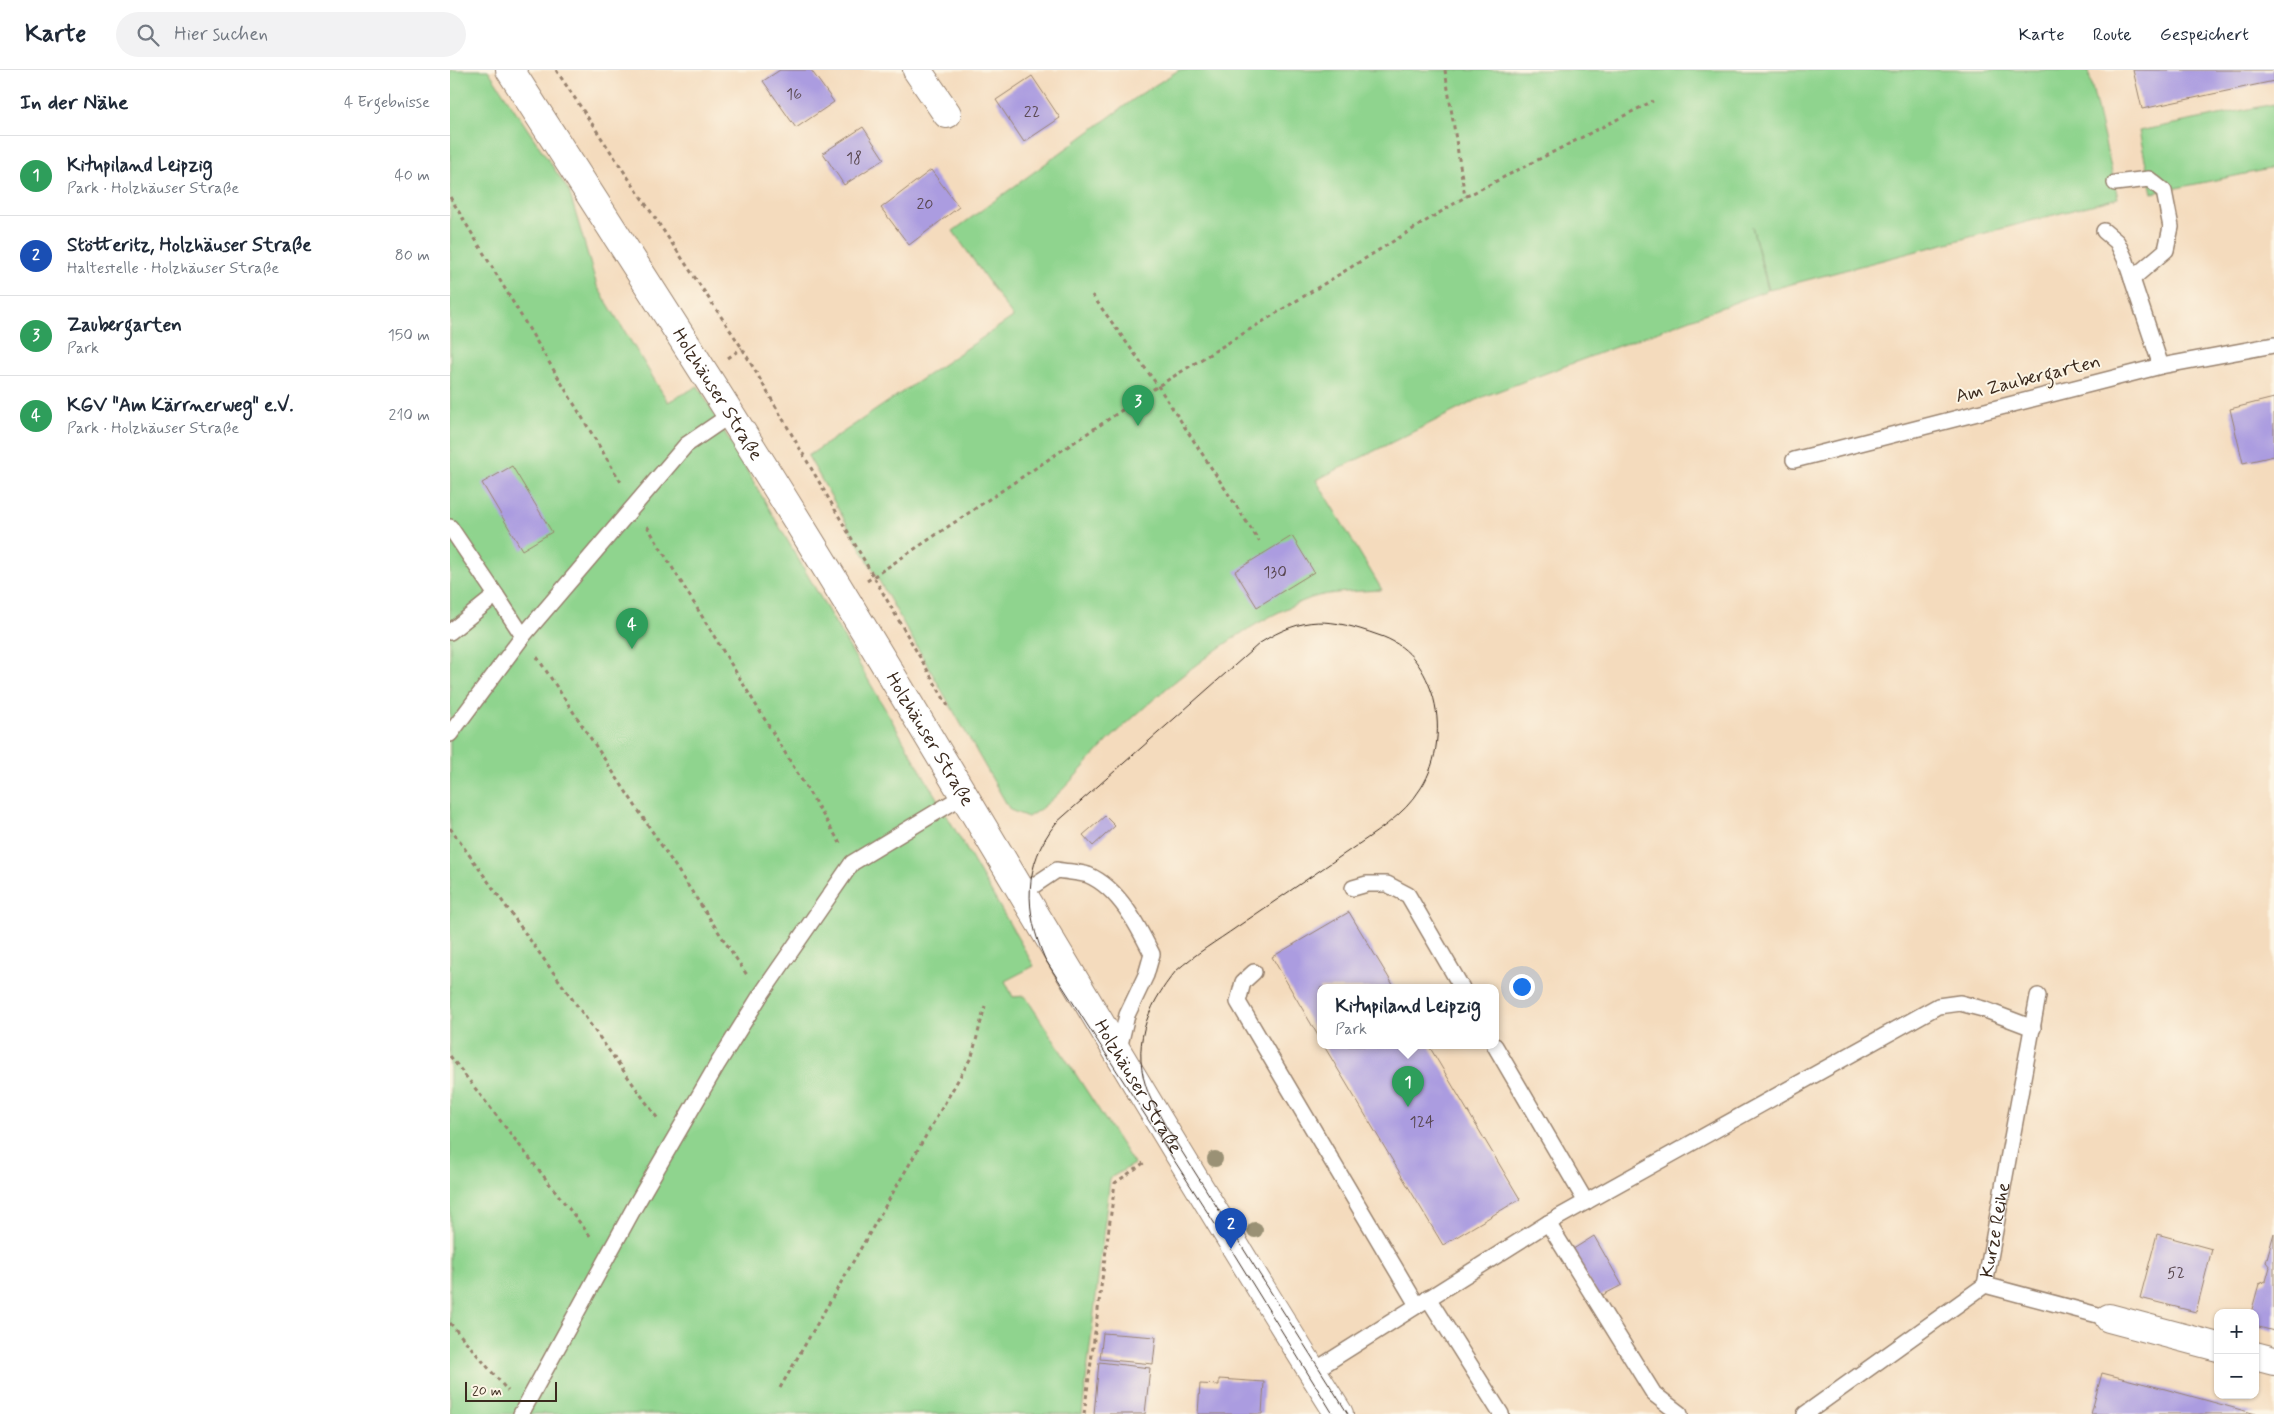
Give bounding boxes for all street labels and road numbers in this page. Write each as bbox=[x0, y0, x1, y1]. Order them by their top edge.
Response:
street label: Holzhäuser Straße bbox=[666, 323, 769, 465]
street label: Am Zaubergarten bbox=[1953, 349, 2104, 412]
street label: Holzhäuser Straße bbox=[880, 667, 980, 811]
street label: Holzhäuser Straße bbox=[1088, 1015, 1188, 1158]
street label: Kurze Reihe bbox=[1974, 1180, 2016, 1280]

